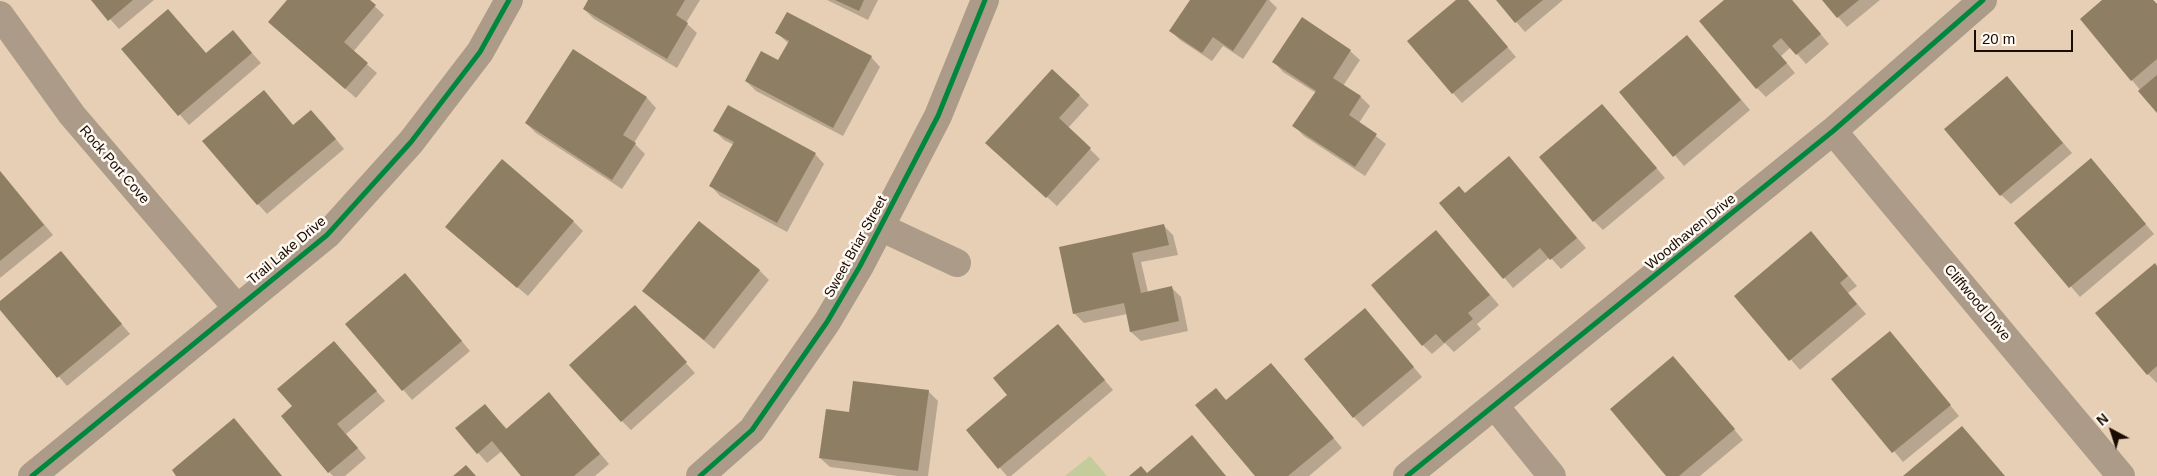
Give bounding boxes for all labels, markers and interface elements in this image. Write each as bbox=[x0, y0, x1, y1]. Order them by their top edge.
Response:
scale bar bbox=[1977, 20, 2076, 52]
text: 20 m bbox=[1982, 30, 2015, 47]
street label: Rock Port Cove bbox=[76, 122, 152, 208]
street label: Woodhaven Drive bbox=[1643, 191, 1739, 273]
street label: Sweet Briar Street bbox=[821, 193, 891, 301]
street label: Trail Lake Drive bbox=[244, 213, 330, 289]
street label: Cliffwood Drive bbox=[1940, 262, 2014, 344]
north arrow bbox=[2087, 406, 2137, 456]
text: N bbox=[2093, 410, 2111, 429]

